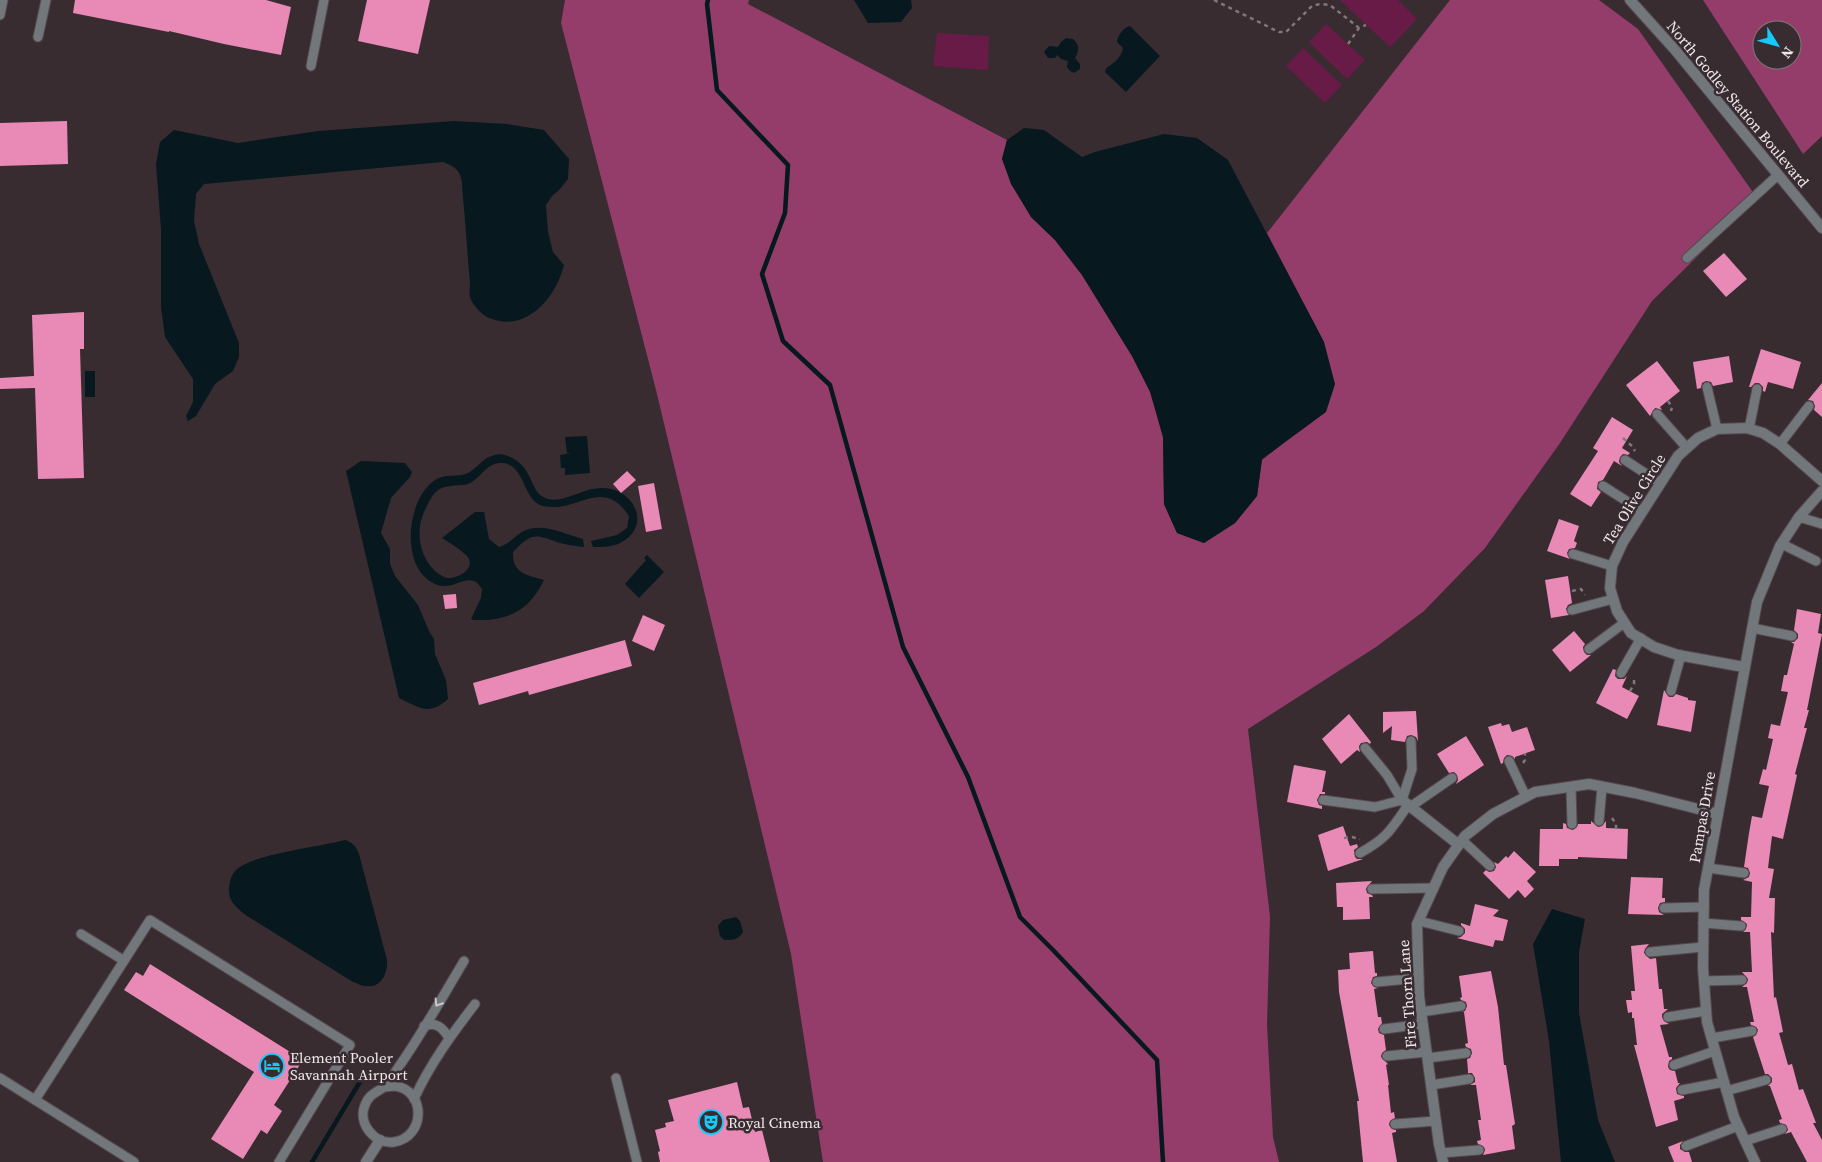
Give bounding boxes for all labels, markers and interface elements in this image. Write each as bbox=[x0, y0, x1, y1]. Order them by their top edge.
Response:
street label: North Godley Station Boulevard bbox=[1663, 17, 1813, 191]
north arrow bbox=[1752, 20, 1802, 70]
street label: Tea Olive Circle bbox=[1598, 449, 1671, 549]
street label: Pampas Drive bbox=[1684, 769, 1720, 864]
street label: Fire Thorn Lane bbox=[1393, 939, 1421, 1049]
one-way arrow bbox=[435, 997, 445, 1006]
place label: Element Pooler Savannah Airport bbox=[290, 1047, 408, 1085]
hotel icon: Element Pooler Savannah Airport bbox=[259, 1053, 285, 1079]
theatre icon: Royal Cinema bbox=[698, 1109, 724, 1135]
place label: Royal Cinema bbox=[728, 1112, 821, 1133]

